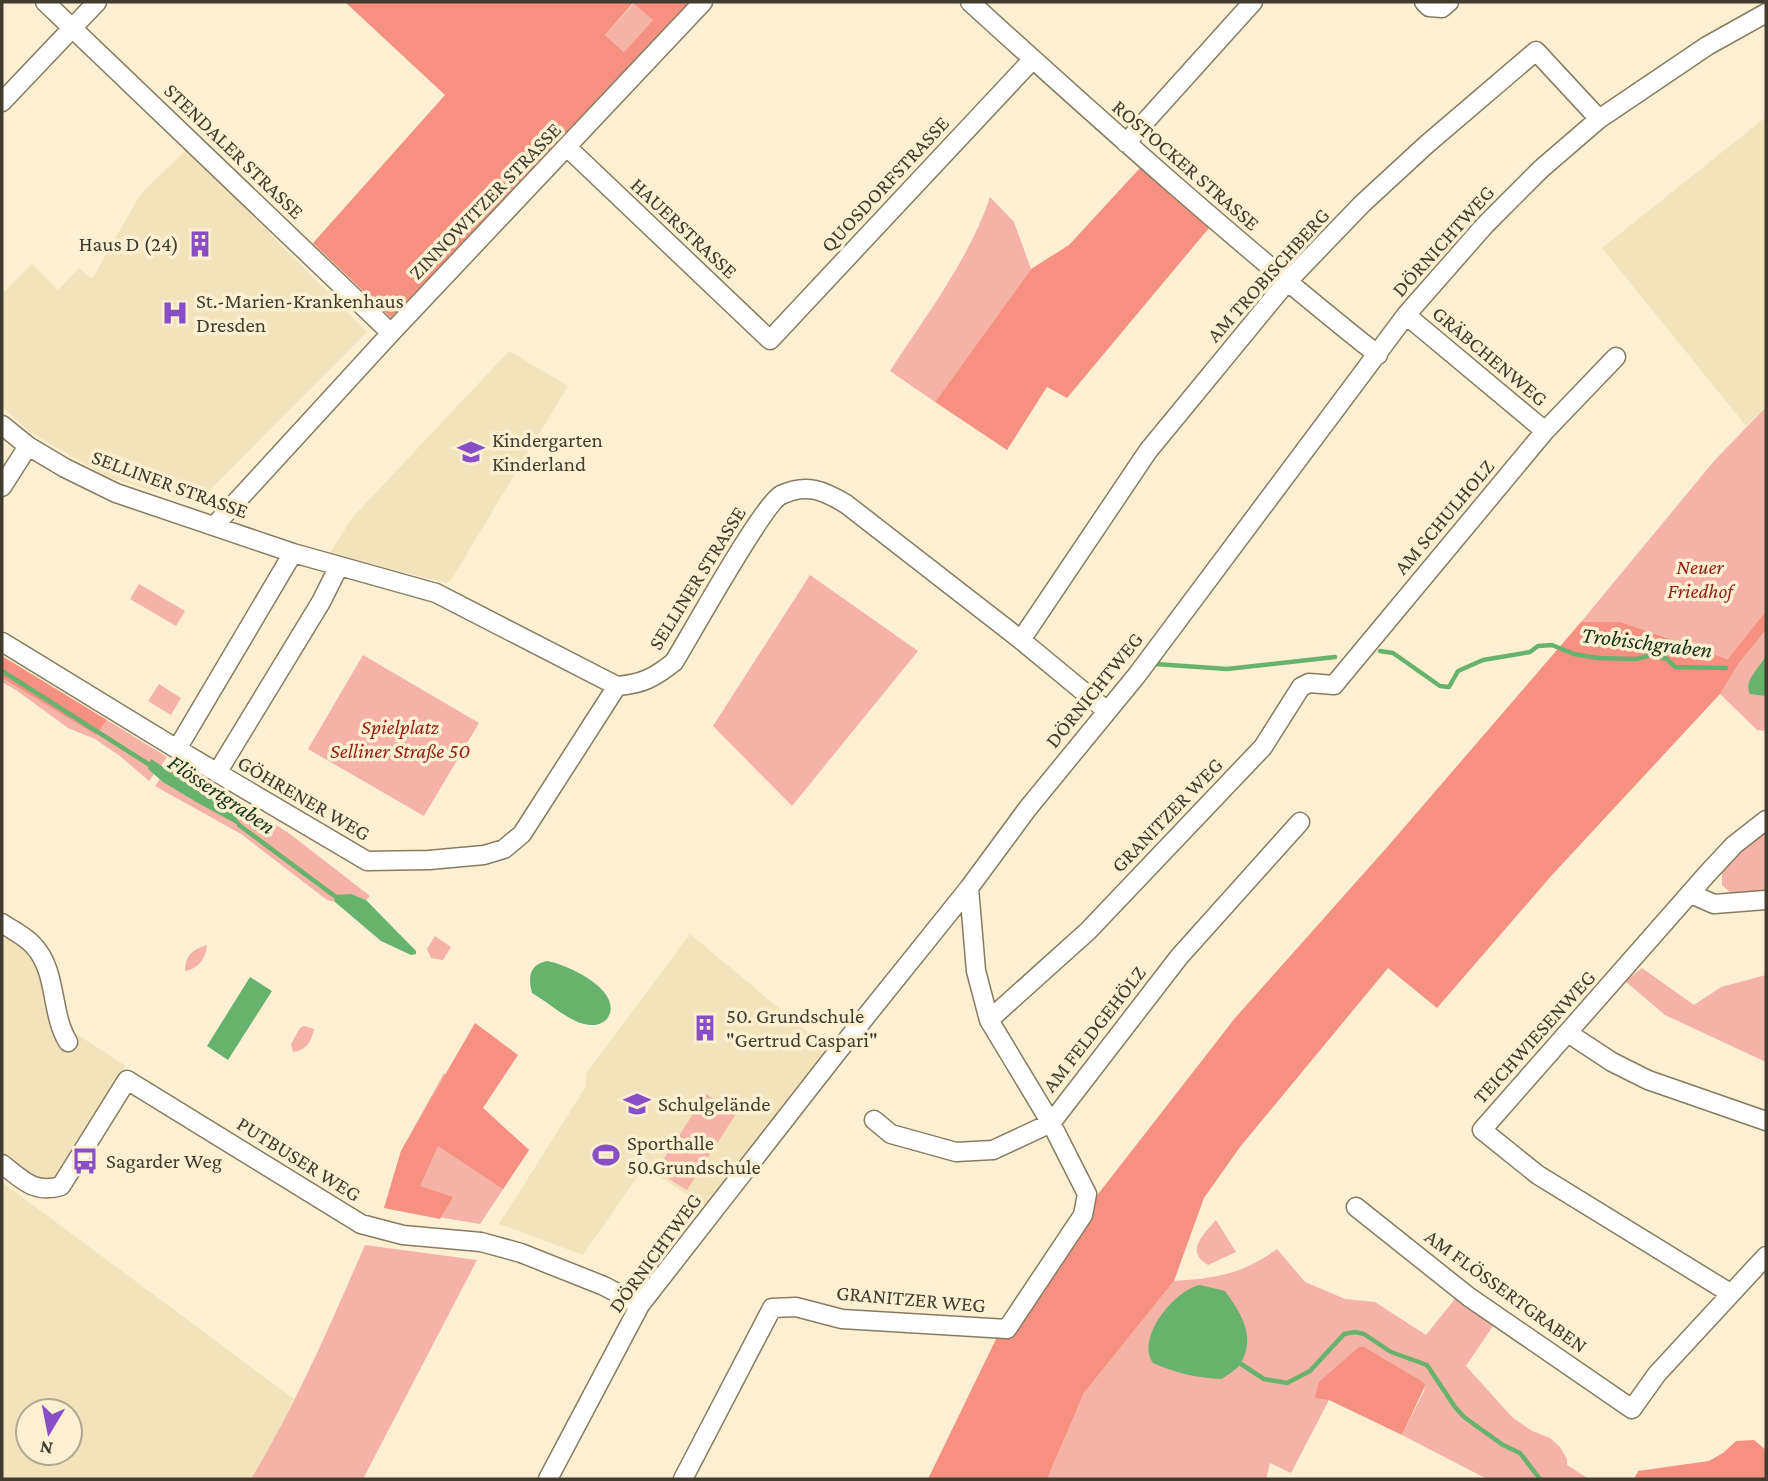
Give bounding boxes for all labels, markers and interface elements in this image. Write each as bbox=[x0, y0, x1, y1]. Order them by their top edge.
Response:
street label: STENDALER STRASSE bbox=[159, 78, 309, 224]
street label: ROSTOCKER STRASSE bbox=[1108, 95, 1264, 235]
street label: QUOSDORFSTRASSE bbox=[816, 111, 954, 257]
street label: ZINNOWITZER STRASSE bbox=[404, 118, 566, 284]
street label: HAUERSTRASSE bbox=[626, 173, 742, 283]
street label: DÖRNICHTWEG bbox=[1387, 180, 1499, 302]
street label: AM TROBISCHBERG bbox=[1202, 203, 1334, 347]
building icon: Haus D (24) bbox=[185, 229, 215, 259]
place label: Haus D (24) bbox=[79, 232, 179, 256]
place label: St.-Marien-Krankenhaus Dresden bbox=[196, 289, 404, 337]
hospital icon: St.-Marien-Krankenhaus Dresden bbox=[160, 298, 190, 328]
street label: GRÄBCHENWEG bbox=[1428, 301, 1552, 411]
place label: Kindergarten Kinderland bbox=[492, 428, 603, 476]
school or university icon: Kindergarten Kinderland bbox=[456, 437, 486, 467]
street label: SELLINER STRASSE bbox=[89, 445, 251, 523]
street label: AM SCHULHOLZ bbox=[1389, 455, 1499, 579]
street label: SELLINER STRASSE bbox=[643, 502, 751, 654]
park label: Neuer Friedhof bbox=[1667, 555, 1736, 603]
water label: Trobischgraben bbox=[1580, 621, 1714, 663]
street label: DÖRNICHTWEG bbox=[1040, 628, 1148, 752]
park label: Spielplatz Selliner Straße 50 bbox=[330, 715, 470, 763]
water label: Flössertgraben bbox=[164, 749, 280, 839]
street label: GÖHRENER WEG bbox=[234, 750, 374, 846]
street label: GRANITZER WEG bbox=[1106, 753, 1228, 877]
street label: AM FELDGEHÖLZ bbox=[1037, 961, 1151, 1097]
street label: TEICHWIESENWEG bbox=[1468, 965, 1600, 1109]
place label: 50. Grundschule "Gertrud Caspari" bbox=[726, 1004, 878, 1052]
building icon: 50. Grundschule "Gertrud Caspari" bbox=[690, 1013, 720, 1043]
school or university icon: Schulgelände bbox=[622, 1089, 652, 1119]
place label: Schulgelände bbox=[658, 1092, 770, 1116]
street label: PUTBUSER WEG bbox=[233, 1111, 365, 1207]
place label: Sporthalle 50.Grundschule bbox=[627, 1131, 761, 1179]
sports icon: Sporthalle 50.Grundschule bbox=[591, 1140, 621, 1170]
bus stop icon: Sagarder Weg bbox=[70, 1146, 100, 1176]
place label: Sagarder Weg bbox=[106, 1149, 222, 1173]
street label: DÖRNICHTWEG bbox=[604, 1189, 706, 1317]
street label: AM FLÖSSERTGRABEN bbox=[1420, 1224, 1592, 1358]
street label: GRANITZER WEG bbox=[835, 1281, 987, 1317]
north arrow bbox=[14, 1397, 84, 1467]
text: N bbox=[38, 1437, 54, 1460]

